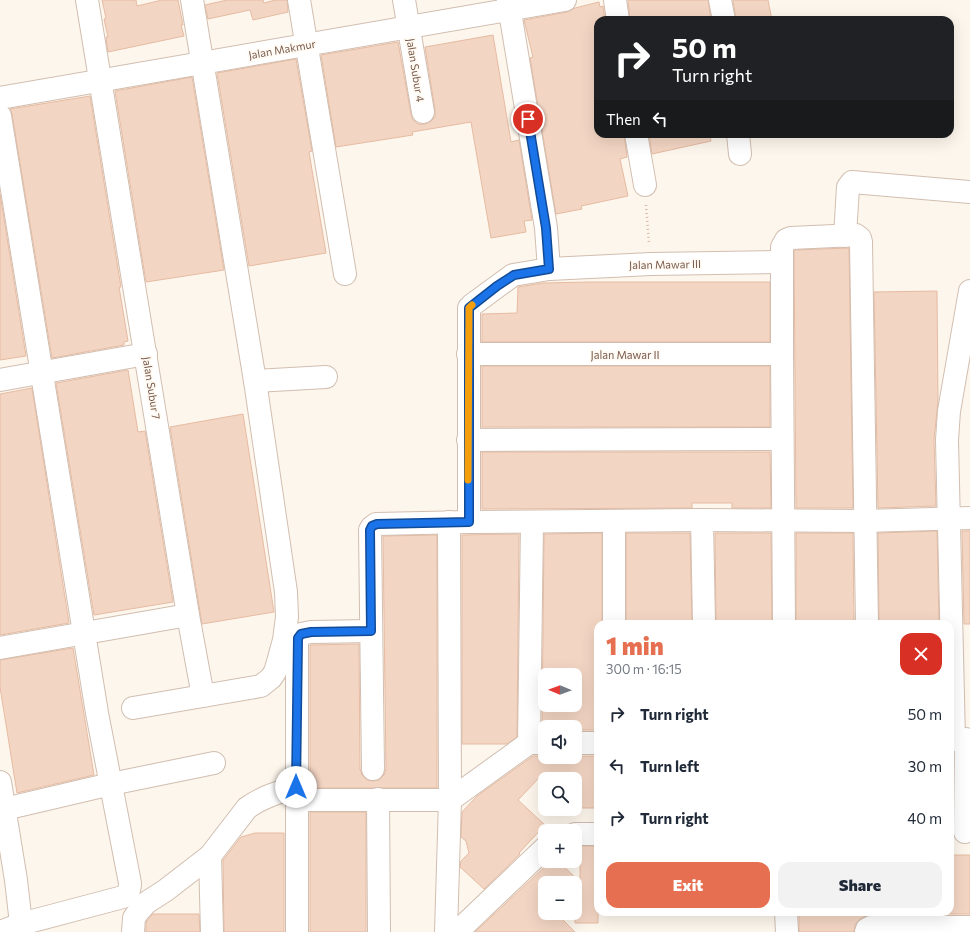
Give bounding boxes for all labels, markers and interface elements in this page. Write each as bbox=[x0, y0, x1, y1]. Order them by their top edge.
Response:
text: 50 m bbox=[672, 30, 737, 64]
icon: right bbox=[606, 32, 658, 84]
street label: Jalan Makmur bbox=[247, 37, 317, 62]
street label: Jalan Subur 4 bbox=[404, 37, 428, 103]
text: Turn right bbox=[672, 64, 752, 86]
pin bbox=[511, 102, 545, 136]
icon: arrive bbox=[517, 108, 539, 130]
icon: left bbox=[649, 108, 671, 130]
text: Then bbox=[606, 110, 641, 128]
street label: Jalan Mawar III bbox=[629, 257, 701, 272]
street label: Jalan Mawar II bbox=[590, 348, 660, 362]
street label: Jalan Subur 7 bbox=[140, 356, 163, 421]
text: 1 min bbox=[606, 631, 664, 660]
button: close bbox=[900, 633, 942, 675]
text: 300 m · 16:15 bbox=[606, 661, 682, 677]
north arrow bbox=[538, 668, 582, 712]
map controls bbox=[538, 668, 582, 920]
icon: right bbox=[606, 703, 628, 725]
text: Turn right bbox=[640, 705, 709, 723]
text: 50 m bbox=[908, 705, 942, 723]
button: sound bbox=[538, 720, 582, 764]
icon: left bbox=[606, 755, 628, 777]
text: Turn left bbox=[640, 757, 699, 775]
text: 30 m bbox=[908, 757, 942, 775]
position arrow bbox=[275, 766, 317, 808]
button: search bbox=[538, 772, 582, 816]
icon: right bbox=[606, 807, 628, 829]
text: Turn right bbox=[640, 809, 709, 827]
text: 40 m bbox=[907, 809, 942, 827]
button: + bbox=[538, 824, 582, 868]
button: Exit bbox=[606, 862, 770, 908]
button: Share bbox=[778, 862, 942, 908]
button: − bbox=[538, 876, 582, 920]

